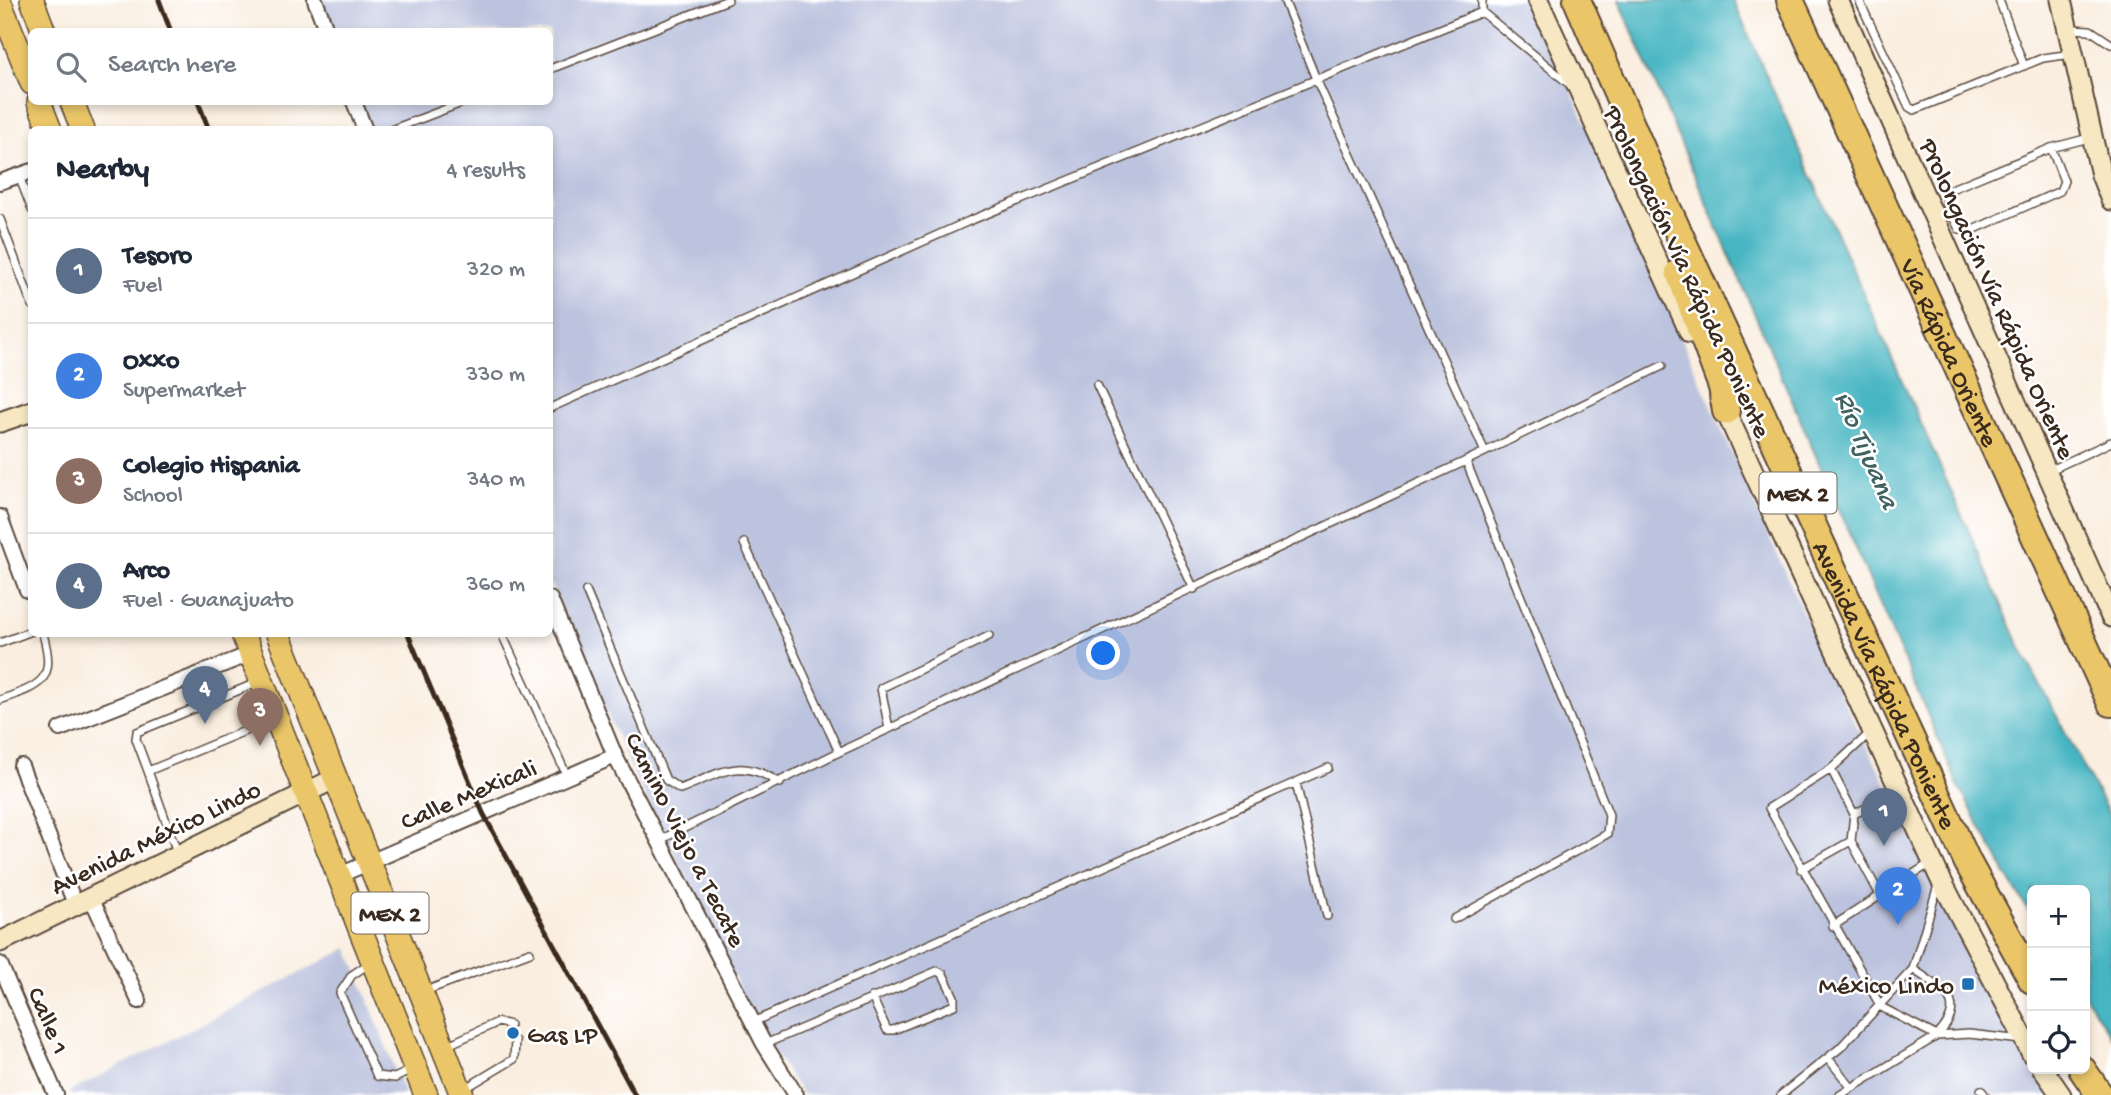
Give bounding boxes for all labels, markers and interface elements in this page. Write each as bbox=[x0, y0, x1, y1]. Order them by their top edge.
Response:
search box bbox=[28, 28, 553, 105]
icon: search bbox=[52, 48, 90, 86]
text: Search here bbox=[108, 51, 236, 82]
street label: Prolongación Vía Rápida Poniente bbox=[1594, 101, 1776, 444]
street label: Prolongación Vía Rápida Oriente bbox=[1914, 133, 2084, 463]
text: Nearby bbox=[56, 154, 149, 189]
text: 4 results bbox=[446, 158, 525, 185]
text: Tesoro bbox=[123, 242, 192, 273]
street label: Vía Rápida Oriente bbox=[1893, 253, 2007, 451]
text: 1 bbox=[74, 257, 84, 284]
text: 320 m bbox=[467, 257, 525, 284]
text: Fuel bbox=[123, 273, 163, 300]
text: Oxxo bbox=[123, 347, 180, 378]
text: 2 bbox=[73, 362, 85, 389]
text: 330 m bbox=[466, 362, 525, 389]
text: Supermarket bbox=[123, 378, 245, 405]
water label: Río Tijuana bbox=[1825, 387, 1905, 516]
text: Colegio Hispania bbox=[123, 452, 300, 483]
text: 3 bbox=[73, 467, 85, 494]
text: 340 m bbox=[467, 467, 525, 494]
road number: MEX 2 bbox=[1759, 472, 1836, 514]
text: School bbox=[123, 483, 183, 510]
street label: Avenida Vía Rápida Poniente bbox=[1803, 538, 1962, 835]
text: Arco bbox=[123, 557, 170, 588]
text: 4 bbox=[74, 572, 84, 599]
text: 360 m bbox=[467, 572, 525, 599]
text: Fuel · Guanajuato bbox=[123, 588, 294, 615]
your location bbox=[1086, 636, 1120, 670]
pin: 4 bbox=[182, 666, 228, 724]
pin: 3 bbox=[237, 688, 283, 746]
street label: Camino Viejo a Tecate bbox=[615, 729, 751, 954]
street label: Calle Mexicali bbox=[397, 755, 543, 840]
street label: Avenida México Lindo bbox=[47, 776, 267, 904]
pin: 1 bbox=[1861, 788, 1907, 846]
pin: 2 bbox=[1875, 867, 1921, 925]
map controls bbox=[2027, 885, 2090, 1074]
button: + bbox=[2027, 885, 2090, 948]
road number: MEX 2 bbox=[352, 892, 428, 933]
button: − bbox=[2027, 948, 2090, 1011]
place label: México Lindo bbox=[1819, 973, 1954, 1004]
marker: México Lindo bbox=[1960, 976, 1976, 992]
street label: Calle 1 bbox=[18, 983, 74, 1060]
button: locate bbox=[2027, 1011, 2090, 1074]
place label: Gas LP bbox=[527, 1022, 598, 1053]
marker: Gas LP bbox=[505, 1025, 521, 1041]

